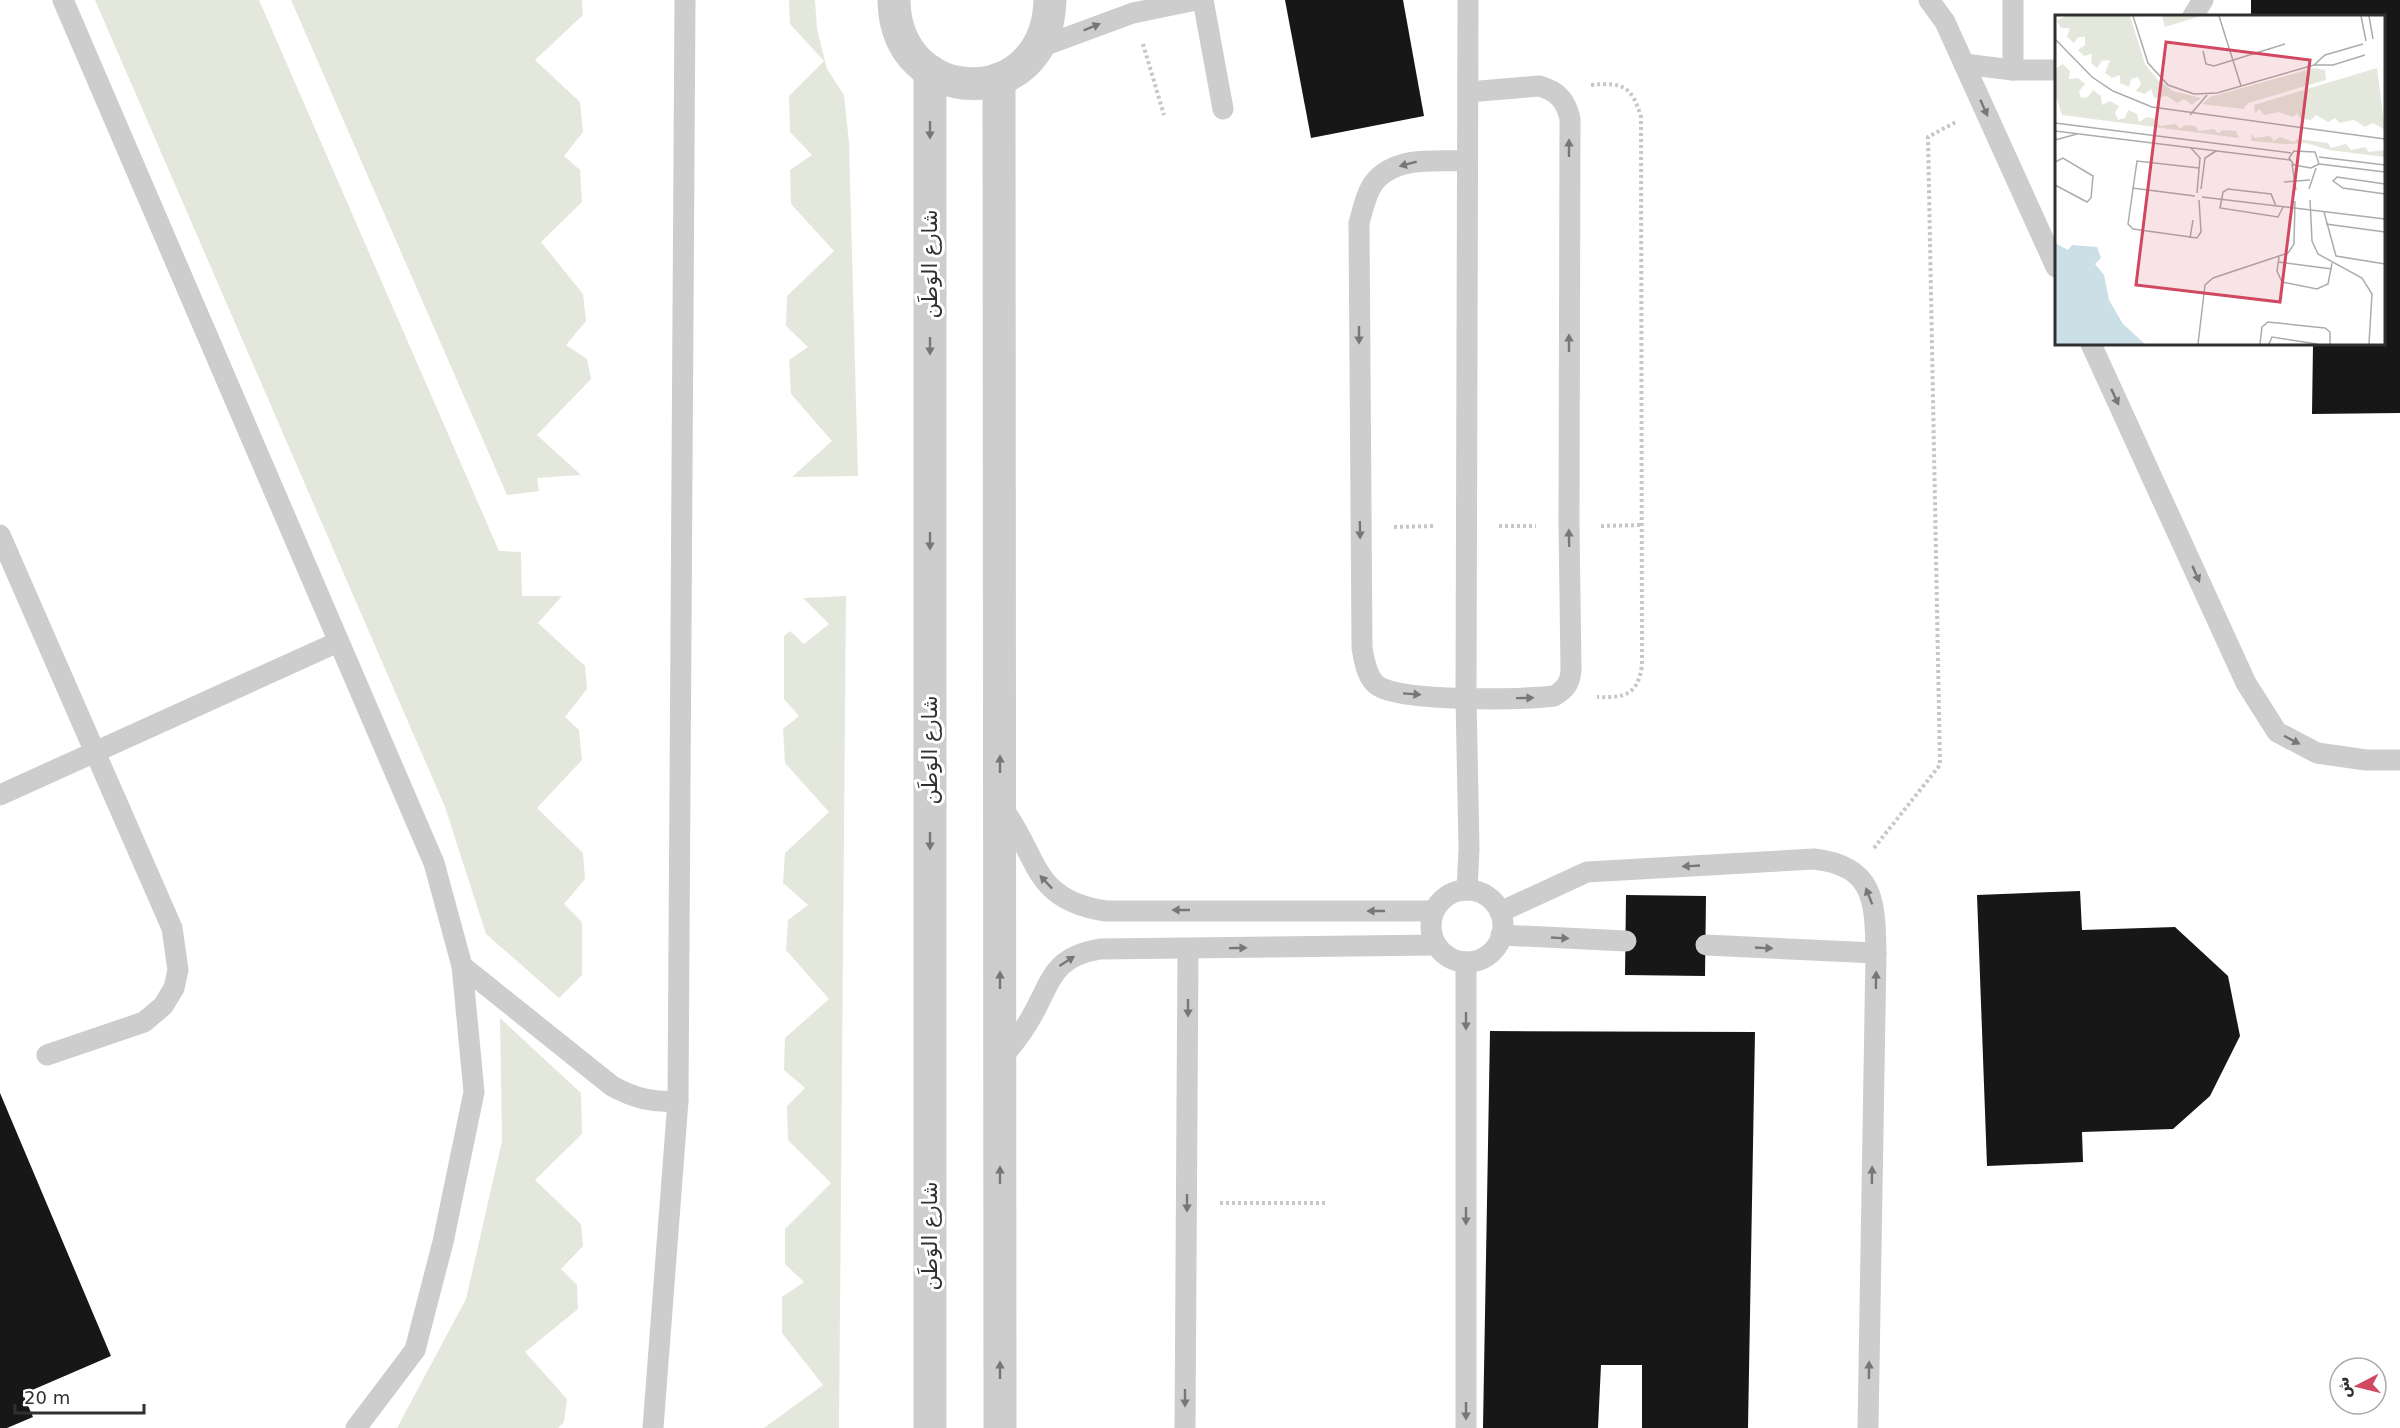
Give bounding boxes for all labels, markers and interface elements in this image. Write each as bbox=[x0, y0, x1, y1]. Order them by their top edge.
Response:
inset map bbox=[2055, 15, 2385, 345]
one-way arrow bbox=[1083, 22, 1101, 31]
one-way arrow bbox=[1979, 99, 1988, 116]
one-way arrow bbox=[925, 120, 935, 139]
one-way arrow bbox=[1564, 138, 1574, 157]
one-way arrow bbox=[1399, 160, 1417, 169]
street label: شارع الوَطَن bbox=[917, 209, 942, 319]
one-way arrow bbox=[1354, 326, 1364, 345]
one-way arrow bbox=[1564, 333, 1574, 352]
one-way arrow bbox=[925, 336, 935, 355]
one-way arrow bbox=[2111, 388, 2120, 405]
one-way arrow bbox=[1355, 521, 1365, 540]
one-way arrow bbox=[1564, 528, 1574, 547]
one-way arrow bbox=[925, 531, 935, 550]
one-way arrow bbox=[2192, 566, 2201, 583]
one-way arrow bbox=[1402, 690, 1421, 699]
one-way arrow bbox=[1515, 693, 1534, 703]
street label: شارع الوَطَن bbox=[917, 695, 942, 805]
one-way arrow bbox=[2284, 735, 2301, 745]
one-way arrow bbox=[995, 754, 1005, 773]
one-way arrow bbox=[925, 831, 935, 850]
one-way arrow bbox=[1682, 862, 1701, 871]
one-way arrow bbox=[1039, 876, 1053, 890]
one-way arrow bbox=[1864, 887, 1874, 905]
one-way arrow bbox=[1171, 905, 1190, 915]
one-way arrow bbox=[1366, 906, 1385, 916]
one-way arrow bbox=[1550, 933, 1569, 942]
one-way arrow bbox=[1228, 943, 1247, 953]
one-way arrow bbox=[1755, 944, 1774, 953]
one-way arrow bbox=[1059, 956, 1076, 967]
one-way arrow bbox=[995, 970, 1005, 989]
one-way arrow bbox=[1871, 970, 1880, 989]
one-way arrow bbox=[1183, 998, 1193, 1017]
one-way arrow bbox=[1461, 1011, 1471, 1030]
one-way arrow bbox=[995, 1165, 1005, 1184]
one-way arrow bbox=[1868, 1165, 1877, 1184]
street label: شارع الوَطَن bbox=[917, 1181, 942, 1291]
one-way arrow bbox=[1182, 1193, 1192, 1212]
one-way arrow bbox=[1461, 1206, 1471, 1225]
north arrow bbox=[2328, 1356, 2388, 1416]
one-way arrow bbox=[995, 1360, 1005, 1379]
one-way arrow bbox=[1865, 1360, 1874, 1379]
text: ش bbox=[2333, 1376, 2354, 1400]
scale bar bbox=[15, 1377, 144, 1415]
text: 20 m bbox=[24, 1387, 70, 1408]
one-way arrow bbox=[1180, 1388, 1190, 1407]
one-way arrow bbox=[1461, 1401, 1471, 1420]

